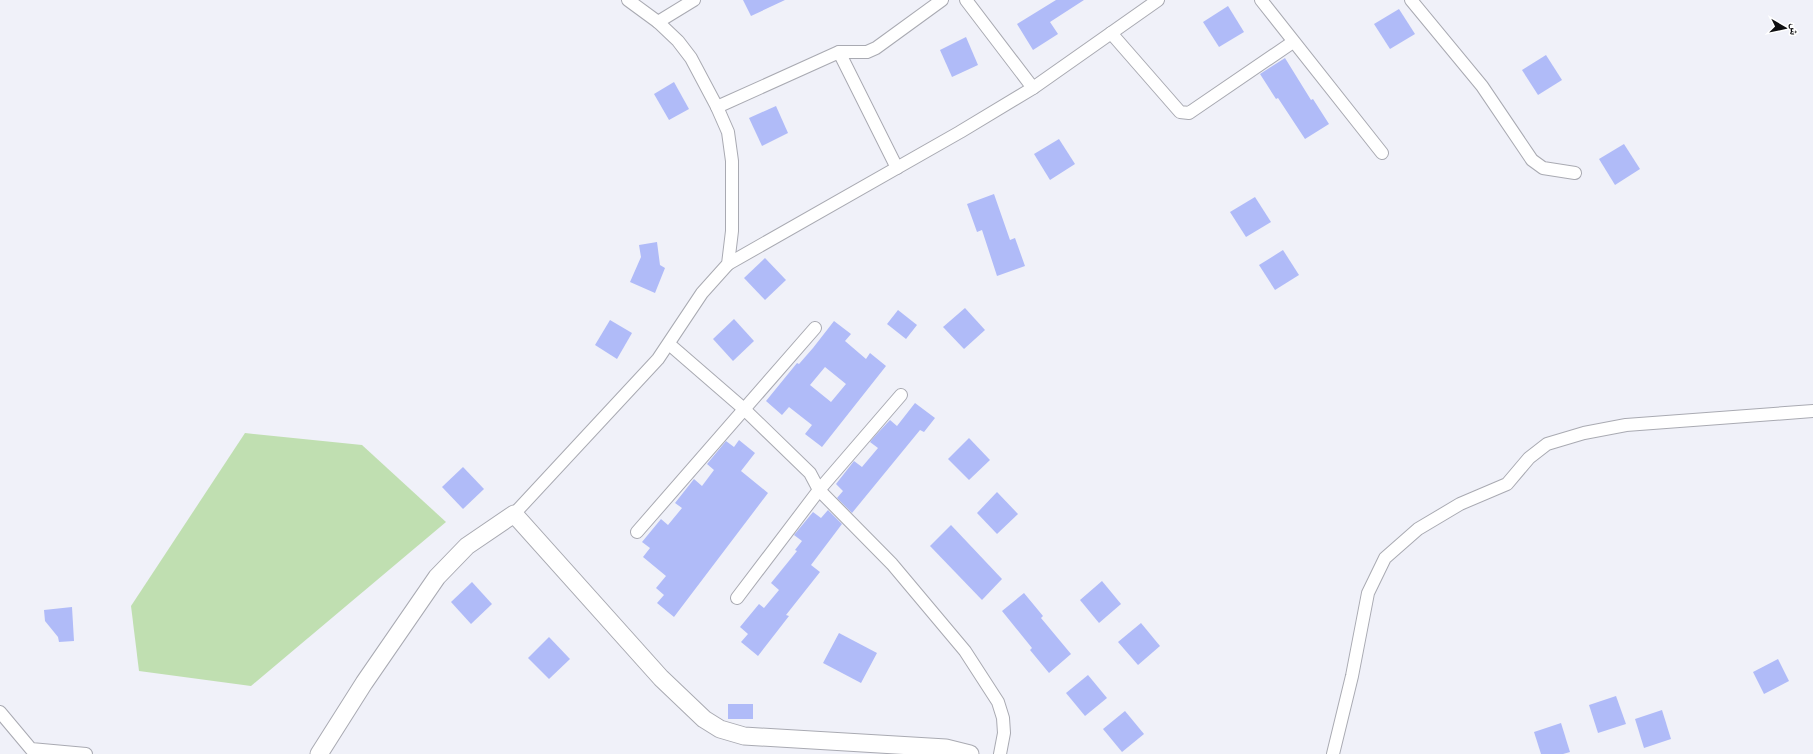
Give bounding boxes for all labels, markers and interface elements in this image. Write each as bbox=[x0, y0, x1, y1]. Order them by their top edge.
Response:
north arrow bbox=[1765, 8, 1805, 48]
text: ش bbox=[1786, 23, 1802, 37]

